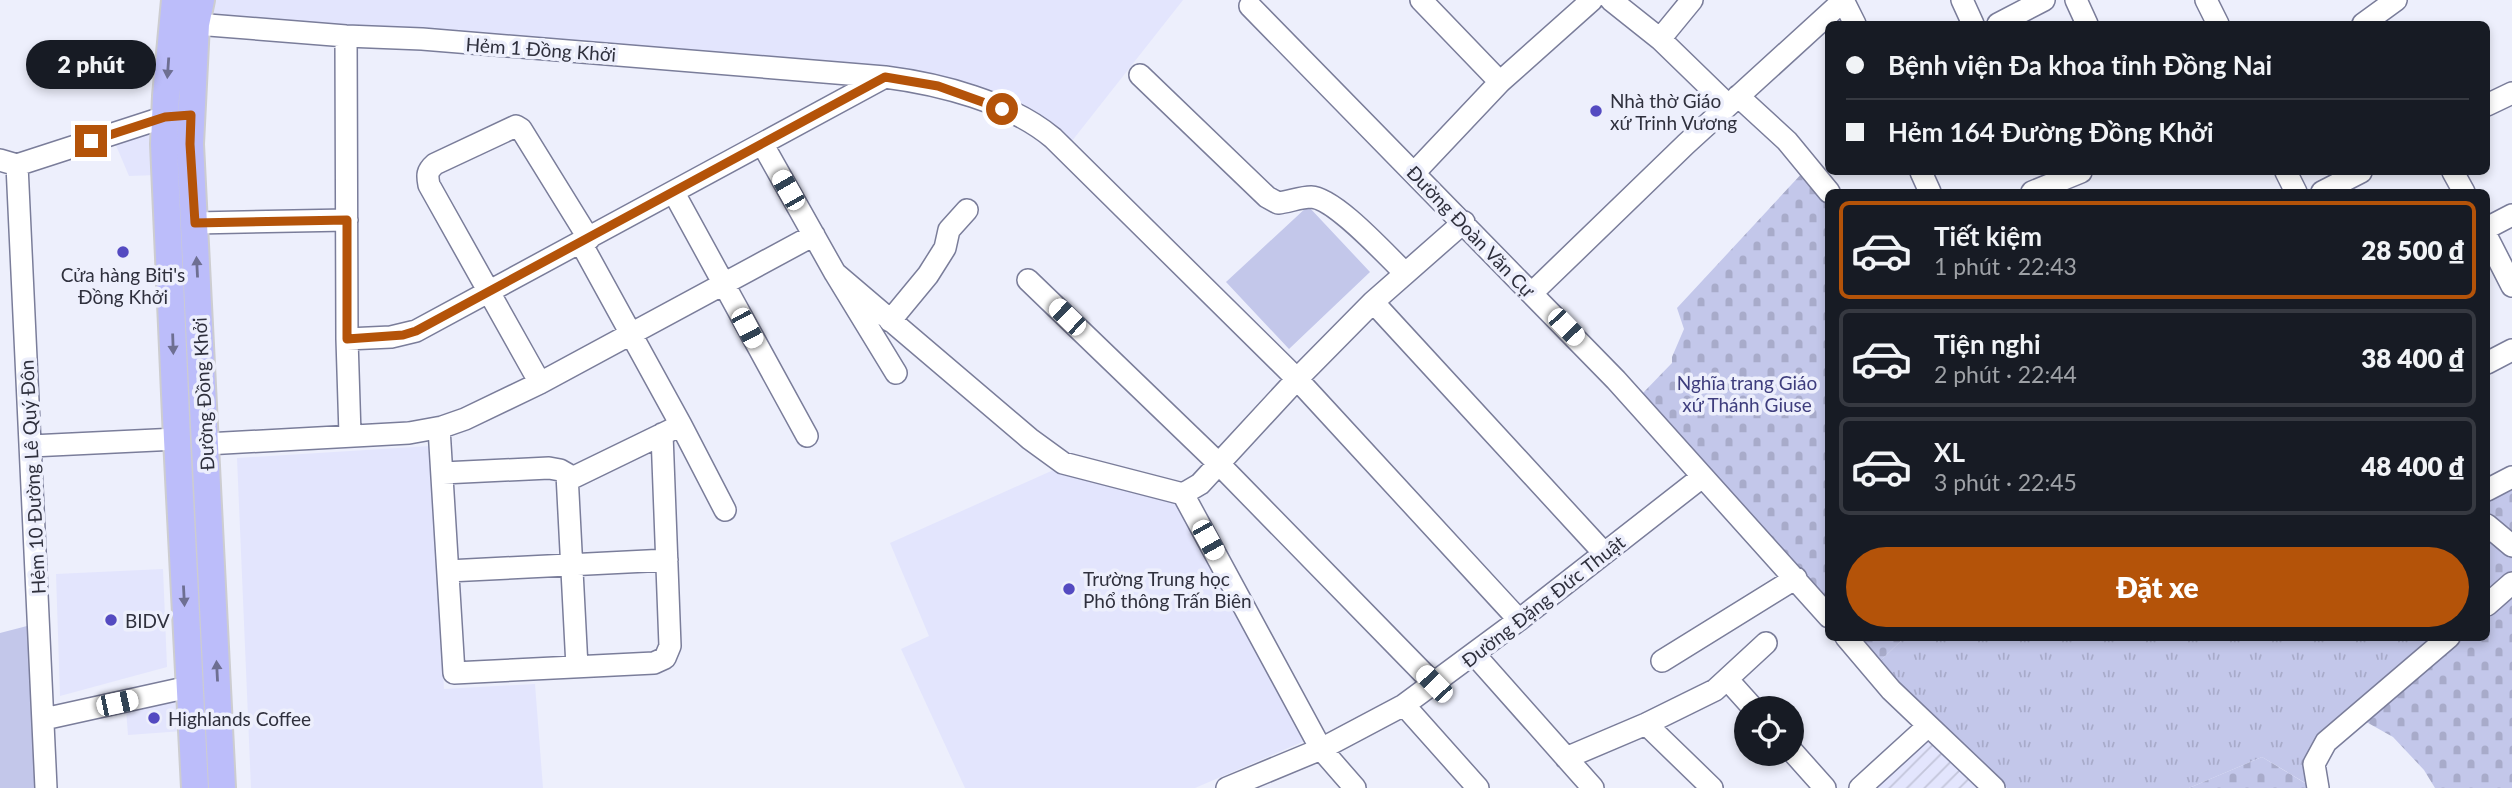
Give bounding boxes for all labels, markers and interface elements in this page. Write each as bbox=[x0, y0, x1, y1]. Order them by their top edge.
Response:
street label: Hẻm 1 Đồng Khởi bbox=[465, 32, 617, 66]
callout: 2 phút bbox=[26, 40, 156, 88]
text: Bệnh viện Đa khoa tỉnh Đồng Nai bbox=[1888, 49, 2272, 81]
text: 2 phút bbox=[58, 50, 124, 78]
one-way arrow bbox=[162, 57, 173, 79]
place label: Nhà thờ Giáo xứ Trinh Vương bbox=[1610, 89, 1737, 134]
route start bbox=[986, 93, 1018, 125]
marker: Nhà thờ Giáo xứ Trinh Vương bbox=[1588, 103, 1604, 119]
text: Hẻm 164 Đường Đồng Khởi bbox=[1888, 116, 2214, 148]
route end bbox=[75, 125, 107, 157]
street label: Đường Đoàn Văn Cự bbox=[1402, 160, 1540, 302]
car bbox=[769, 167, 808, 213]
icon: car bbox=[1850, 219, 1913, 282]
text: Tiết kiệm bbox=[1934, 220, 2042, 252]
text: 28 500 ₫ bbox=[2361, 234, 2465, 266]
marker: Cửa hàng Biti's Đồng Khởi bbox=[115, 244, 131, 260]
text: 1 phút · 22:43 bbox=[1934, 252, 2077, 280]
one-way arrow bbox=[191, 255, 202, 277]
place label: Cửa hàng Biti's Đồng Khởi bbox=[61, 263, 185, 308]
car bbox=[1045, 295, 1090, 339]
car bbox=[728, 305, 767, 351]
car bbox=[1544, 305, 1589, 349]
street label: Đường Đồng Khởi bbox=[188, 317, 218, 471]
icon: car bbox=[1850, 327, 1913, 390]
text: Tiện nghi bbox=[1934, 328, 2041, 360]
one-way arrow bbox=[167, 333, 178, 355]
text: 38 400 ₫ bbox=[2361, 342, 2465, 374]
street label: Hẻm 10 Đường Lê Quý Đôn bbox=[14, 359, 50, 595]
text: 2 phút · 22:44 bbox=[1934, 360, 2077, 388]
park label: Nghĩa trang Giáo xứ Thánh Giuse bbox=[1677, 371, 1817, 416]
icon: car bbox=[1850, 435, 1913, 498]
text: XL bbox=[1934, 436, 1965, 468]
text: 48 400 ₫ bbox=[2361, 450, 2465, 482]
text: 3 phút · 22:45 bbox=[1934, 468, 2077, 496]
car bbox=[1189, 517, 1228, 563]
street label: Đường Đặng Đức Thuật bbox=[1457, 530, 1629, 672]
button: Đặt xe bbox=[1846, 547, 2469, 627]
place label: Trường Trung học Phổ thông Trấn Biên bbox=[1083, 567, 1252, 612]
marker: Trường Trung học Phổ thông Trấn Biên bbox=[1061, 581, 1077, 597]
one-way arrow bbox=[179, 585, 190, 607]
place label: BIDV bbox=[125, 609, 170, 632]
marker: BIDV bbox=[103, 612, 119, 628]
one-way arrow bbox=[211, 660, 222, 682]
car bbox=[1412, 662, 1457, 706]
car bbox=[95, 688, 140, 718]
map controls bbox=[1734, 696, 1804, 766]
button: locate bbox=[1734, 696, 1804, 766]
place label: Highlands Coffee bbox=[168, 707, 311, 730]
marker: Highlands Coffee bbox=[146, 710, 162, 726]

